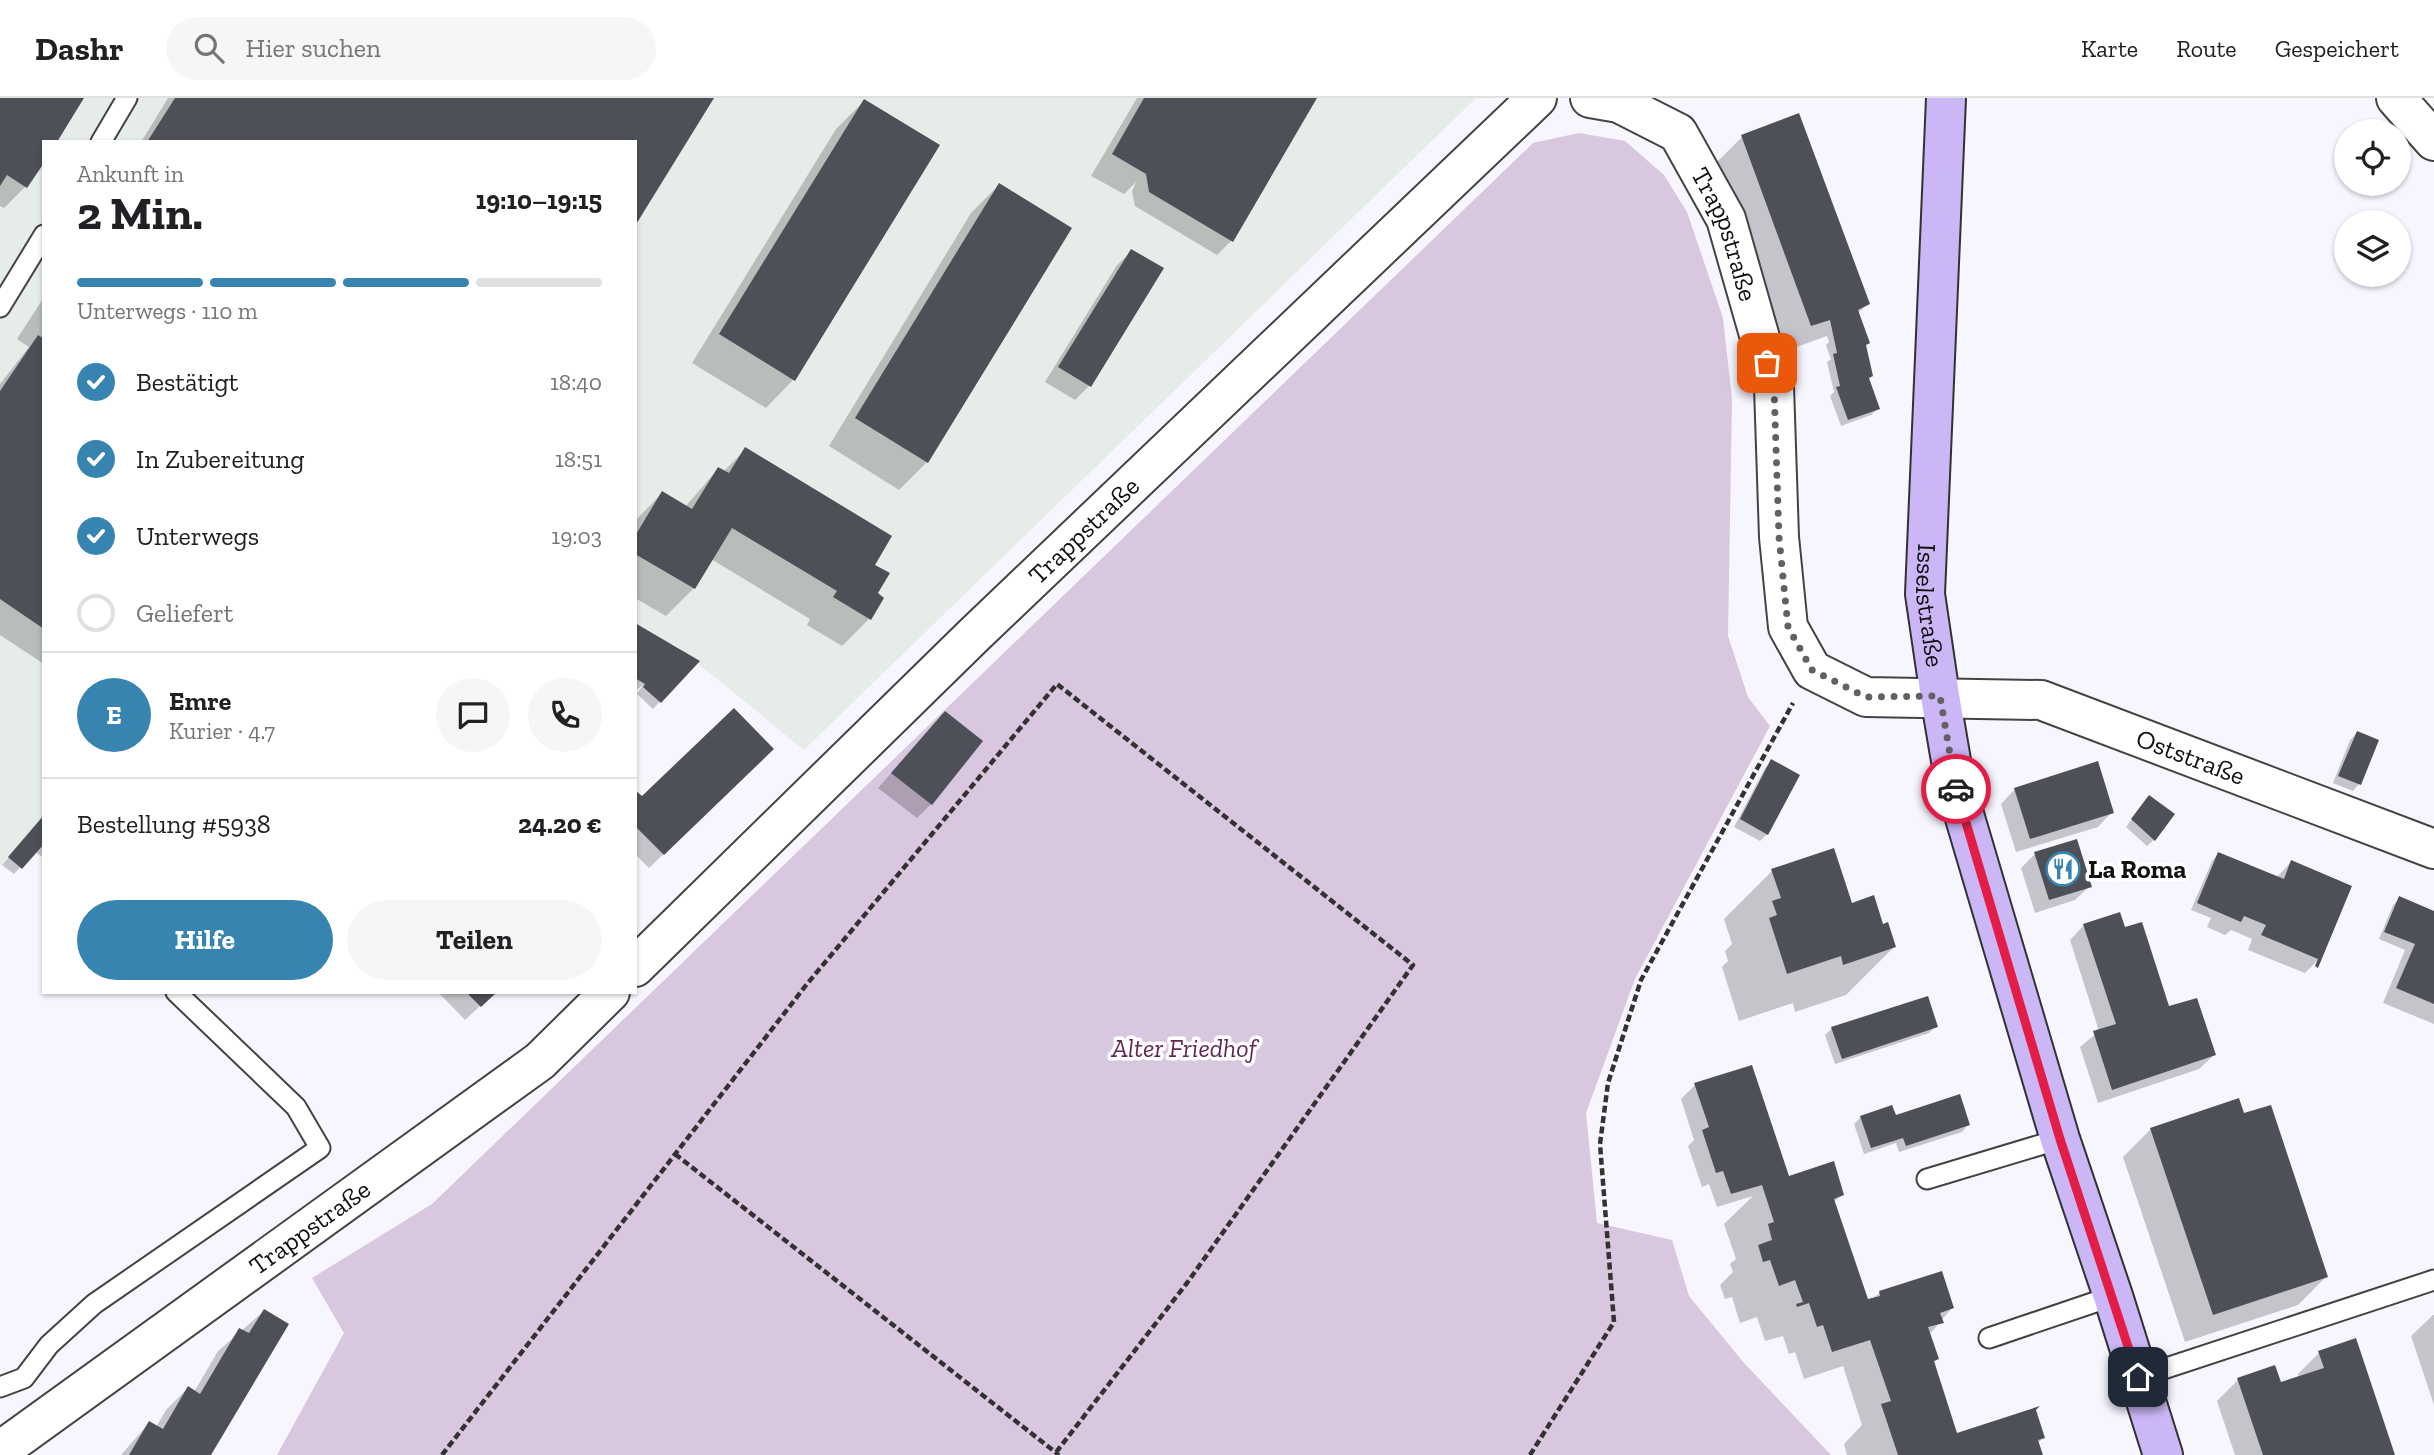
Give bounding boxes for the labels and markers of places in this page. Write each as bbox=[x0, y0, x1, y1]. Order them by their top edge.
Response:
pin bbox=[1737, 333, 1797, 393]
restaurant icon: La Roma bbox=[2044, 850, 2082, 888]
place label: La Roma bbox=[2088, 853, 2186, 885]
pin bbox=[2108, 1347, 2168, 1407]

